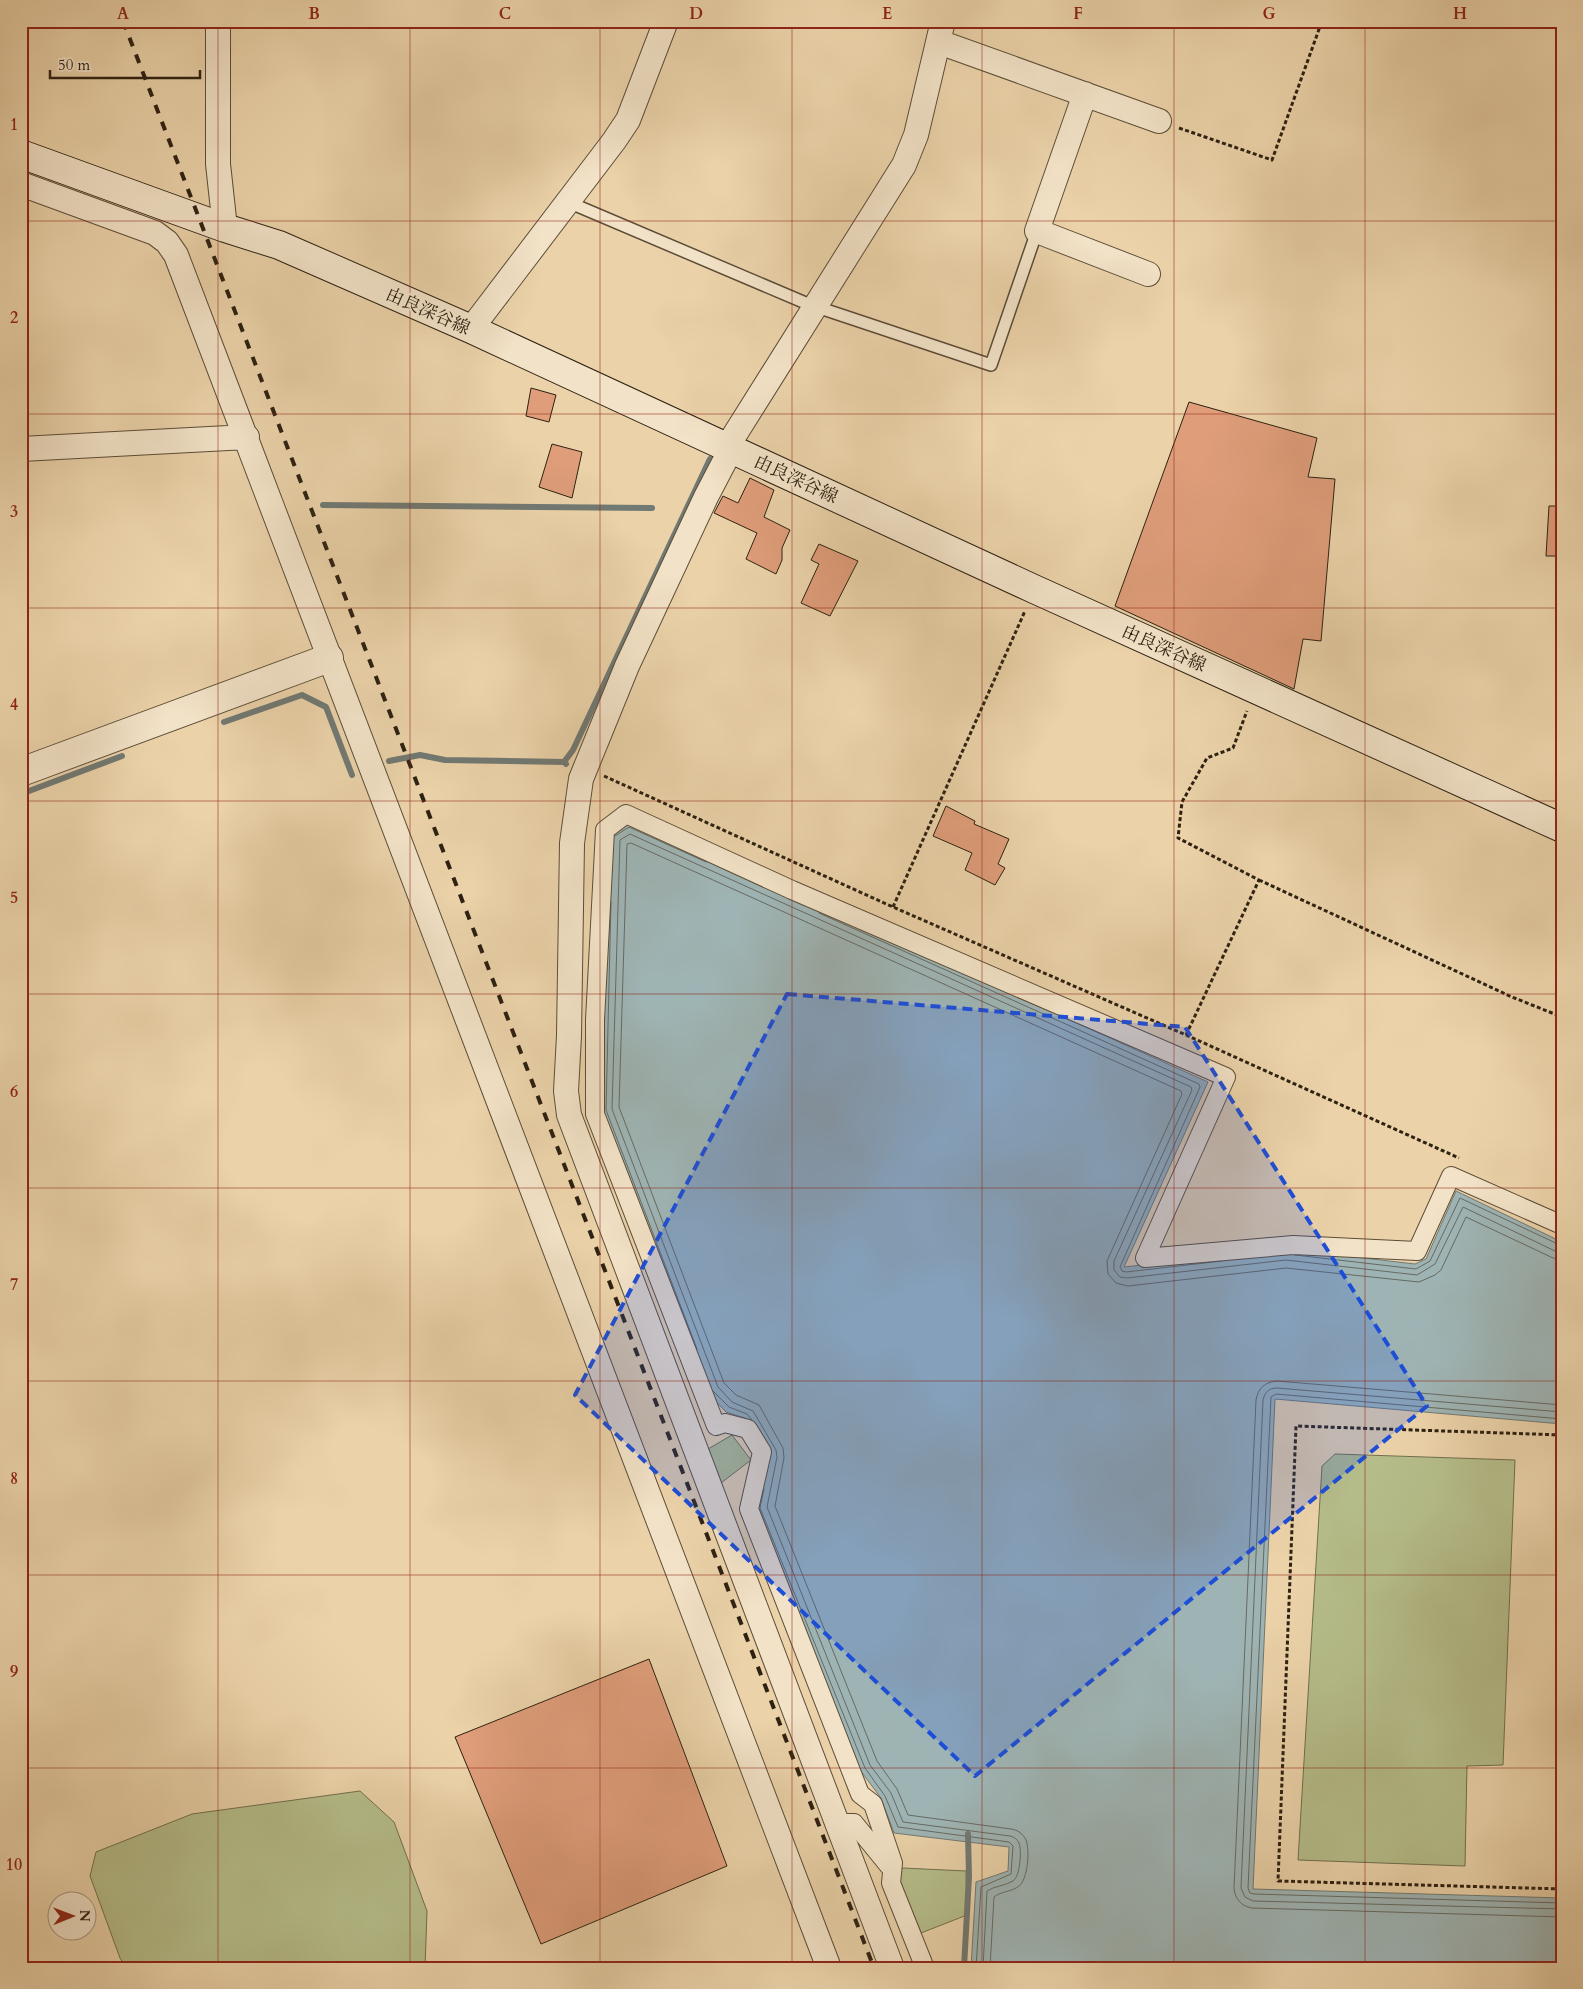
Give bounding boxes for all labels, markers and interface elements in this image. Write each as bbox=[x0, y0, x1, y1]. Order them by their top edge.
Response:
text: A bbox=[117, 3, 129, 25]
text: B bbox=[308, 3, 320, 25]
text: C bbox=[499, 3, 511, 25]
text: D bbox=[689, 3, 703, 25]
text: E bbox=[882, 3, 892, 25]
text: F bbox=[1073, 3, 1083, 25]
text: G bbox=[1262, 3, 1276, 25]
text: H bbox=[1453, 3, 1467, 25]
scale bar bbox=[50, 48, 200, 80]
text: 50 m bbox=[58, 55, 90, 75]
text: 1 bbox=[10, 114, 18, 136]
street label: 由良深谷線 bbox=[382, 282, 474, 341]
text: 2 bbox=[10, 307, 18, 329]
street label: 由良深谷線 bbox=[750, 449, 842, 510]
text: 3 bbox=[10, 501, 18, 523]
street label: 由良深谷線 bbox=[1118, 619, 1210, 678]
text: 4 bbox=[10, 694, 18, 716]
text: 5 bbox=[10, 887, 18, 909]
text: 6 bbox=[10, 1081, 18, 1103]
text: 7 bbox=[10, 1274, 18, 1296]
text: 8 bbox=[10, 1468, 18, 1490]
text: 9 bbox=[10, 1661, 18, 1683]
text: 10 bbox=[6, 1854, 22, 1876]
north arrow bbox=[48, 1892, 98, 1942]
text: N bbox=[75, 1910, 94, 1922]

